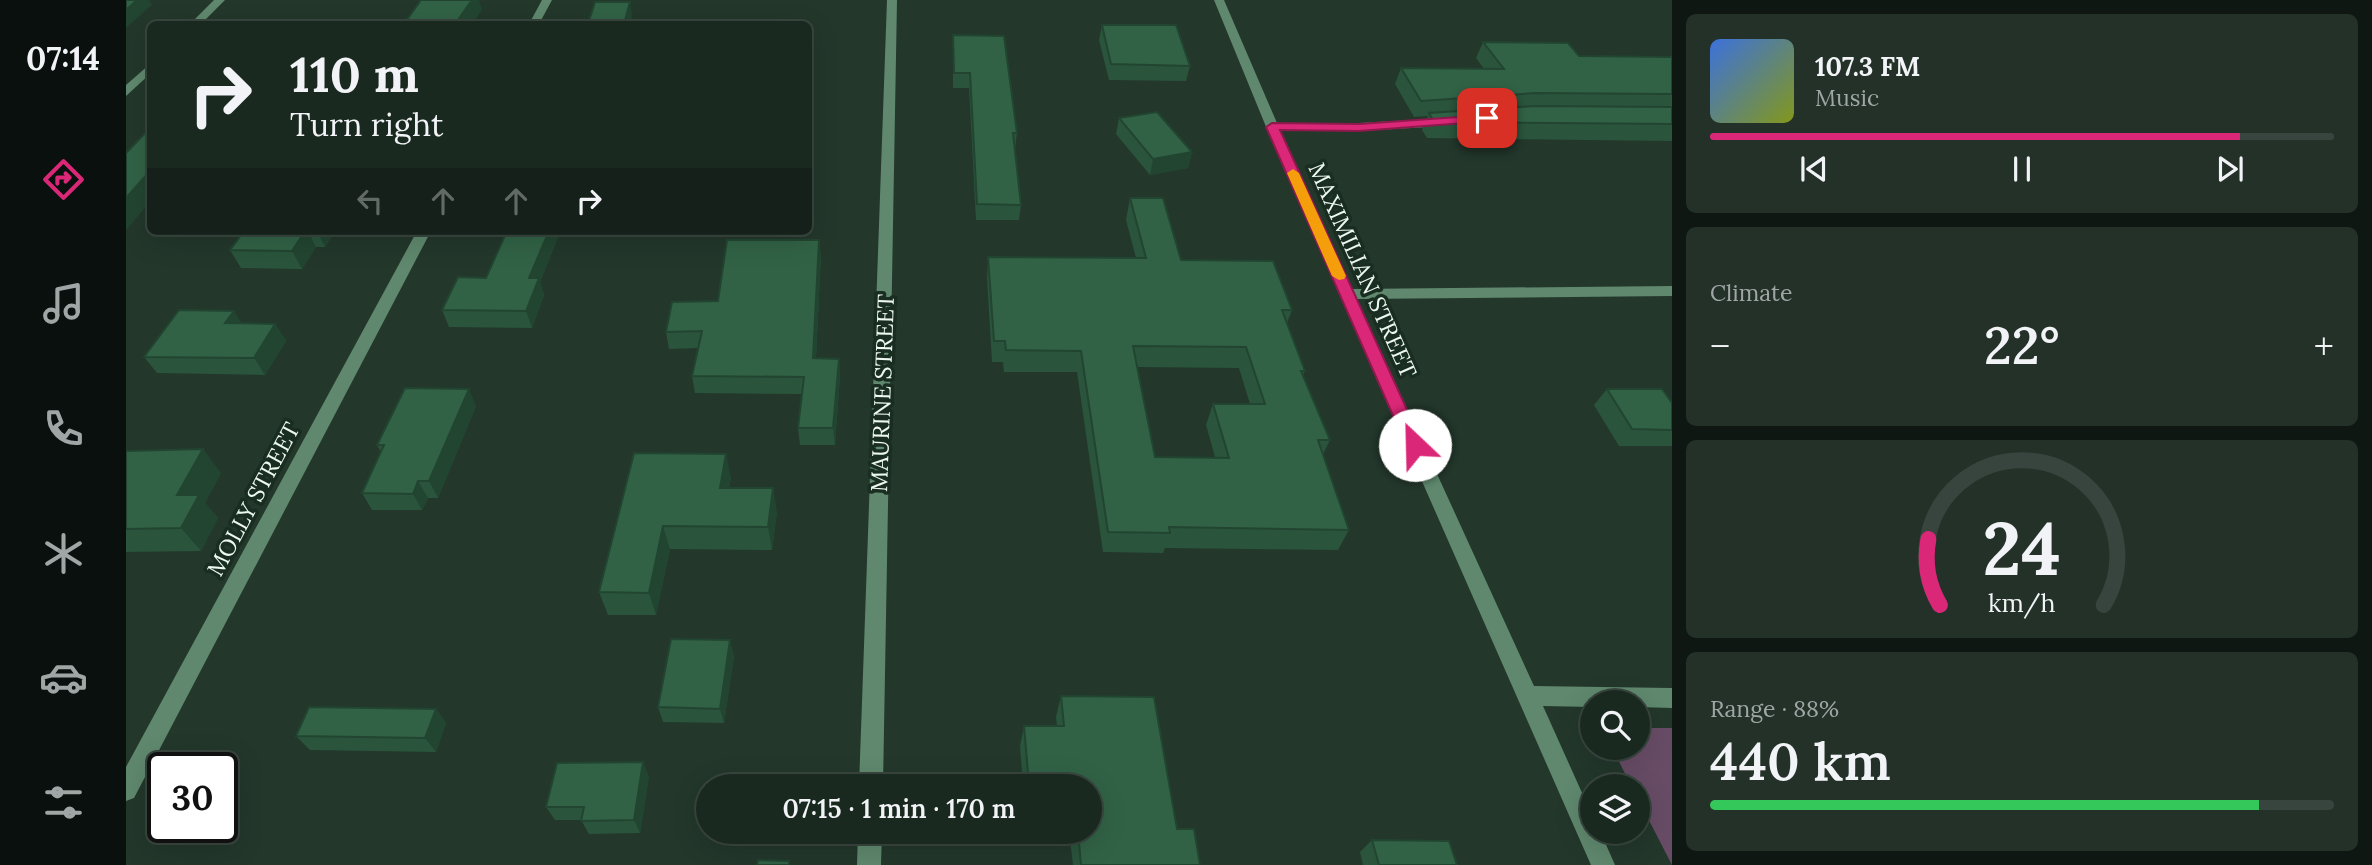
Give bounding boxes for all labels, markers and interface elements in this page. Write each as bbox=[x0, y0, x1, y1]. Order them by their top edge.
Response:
text: 07:14 bbox=[26, 38, 100, 79]
text: 110 m bbox=[290, 43, 419, 105]
icon: right bbox=[175, 49, 266, 140]
text: 107.3 FM bbox=[1815, 50, 1920, 83]
text: Music bbox=[1815, 83, 1879, 112]
pin bbox=[1457, 88, 1517, 148]
icon: arrive bbox=[1468, 99, 1506, 137]
text: Turn right bbox=[290, 104, 443, 145]
icon: previous bbox=[1795, 150, 1833, 188]
icon: pause bbox=[2003, 150, 2041, 188]
icon: next bbox=[2211, 150, 2249, 188]
icon: directions bbox=[39, 155, 88, 204]
street label: MAXIMILIAN STREET bbox=[1302, 158, 1424, 382]
icon: left bbox=[351, 182, 389, 220]
icon: ahead bbox=[424, 182, 462, 220]
icon: ahead bbox=[497, 182, 535, 220]
icon: right bbox=[570, 182, 608, 220]
text: Climate bbox=[1710, 278, 1792, 307]
icon: music bbox=[39, 279, 88, 328]
street label: MAURINE STREET bbox=[864, 293, 900, 492]
text: 22° bbox=[1984, 312, 2060, 378]
text: − bbox=[1710, 322, 1730, 370]
text: + bbox=[2314, 322, 2334, 370]
icon: phone bbox=[39, 404, 88, 453]
position arrow bbox=[1378, 408, 1452, 482]
street label: MOLLY STREET bbox=[200, 417, 306, 581]
text: 24 bbox=[1983, 502, 2061, 595]
icon: climate bbox=[39, 529, 88, 578]
text: km/h bbox=[1988, 587, 2056, 619]
icon: car bbox=[39, 653, 88, 702]
map controls bbox=[1580, 690, 1650, 844]
button: search bbox=[1580, 690, 1650, 760]
text: Range · 88% bbox=[1710, 694, 1839, 723]
text: 440 km bbox=[1710, 728, 1891, 794]
speed limit sign: 30 bbox=[147, 752, 238, 843]
button: layers bbox=[1580, 774, 1650, 844]
icon: filters bbox=[39, 778, 88, 827]
text: 07:15 · 1 min · 170 m bbox=[782, 792, 1016, 825]

